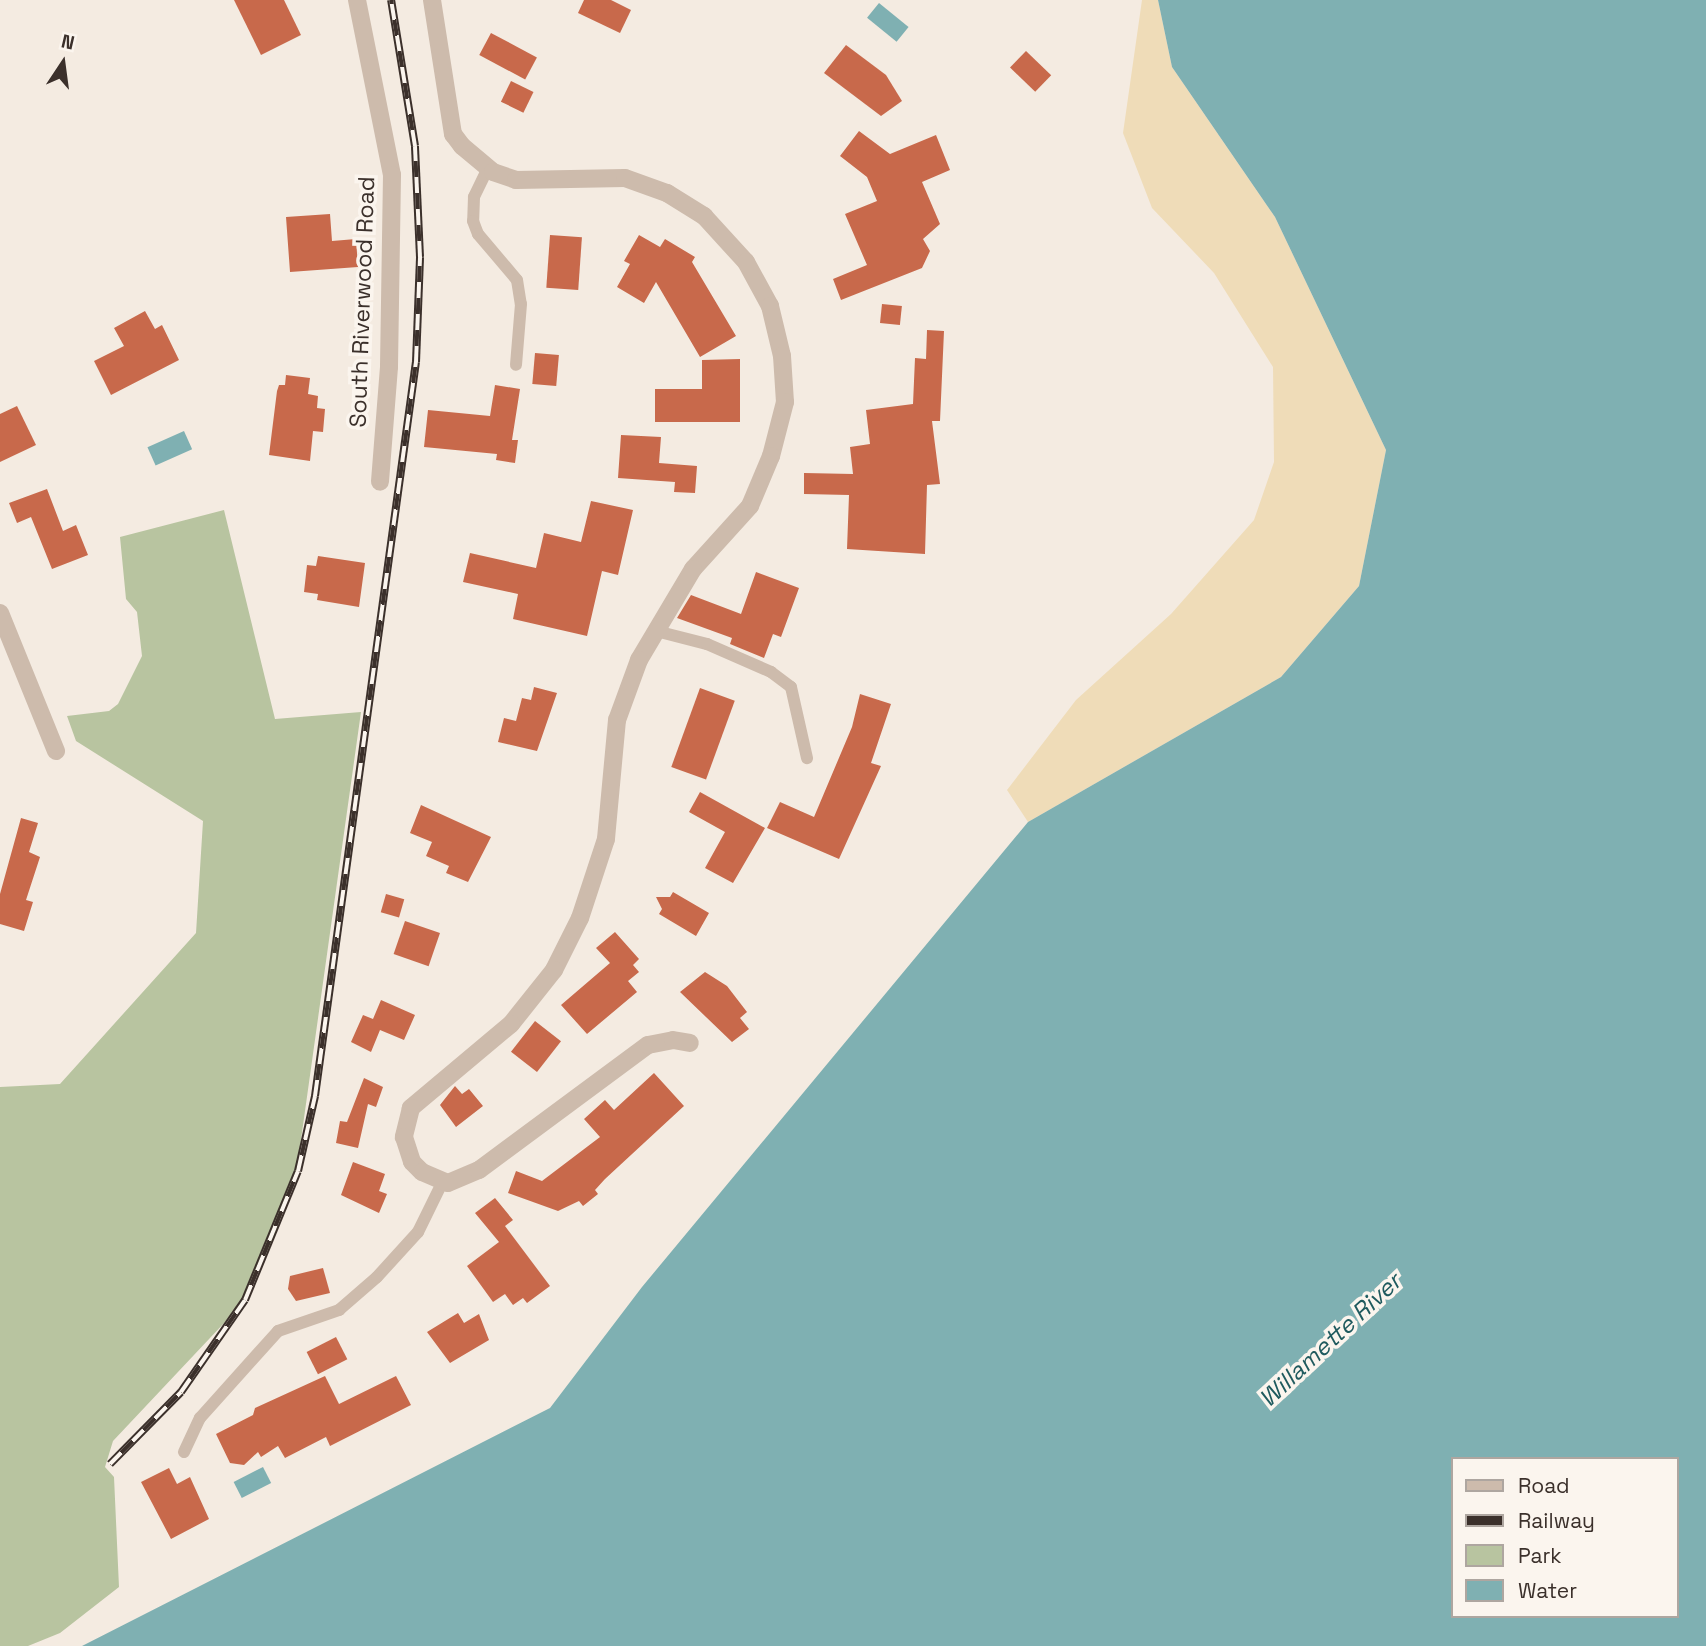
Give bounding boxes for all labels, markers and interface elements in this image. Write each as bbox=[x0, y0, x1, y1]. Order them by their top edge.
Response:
north arrow bbox=[28, 28, 98, 98]
text: N bbox=[59, 28, 77, 56]
street label: South Riverwood Road bbox=[344, 176, 380, 428]
water label: Willamette River bbox=[1253, 1267, 1407, 1413]
legend bbox=[1450, 1457, 1678, 1618]
text: Road bbox=[1518, 1472, 1570, 1499]
text: Railway bbox=[1518, 1507, 1595, 1534]
text: Park bbox=[1518, 1542, 1562, 1569]
text: Water bbox=[1518, 1577, 1577, 1604]

